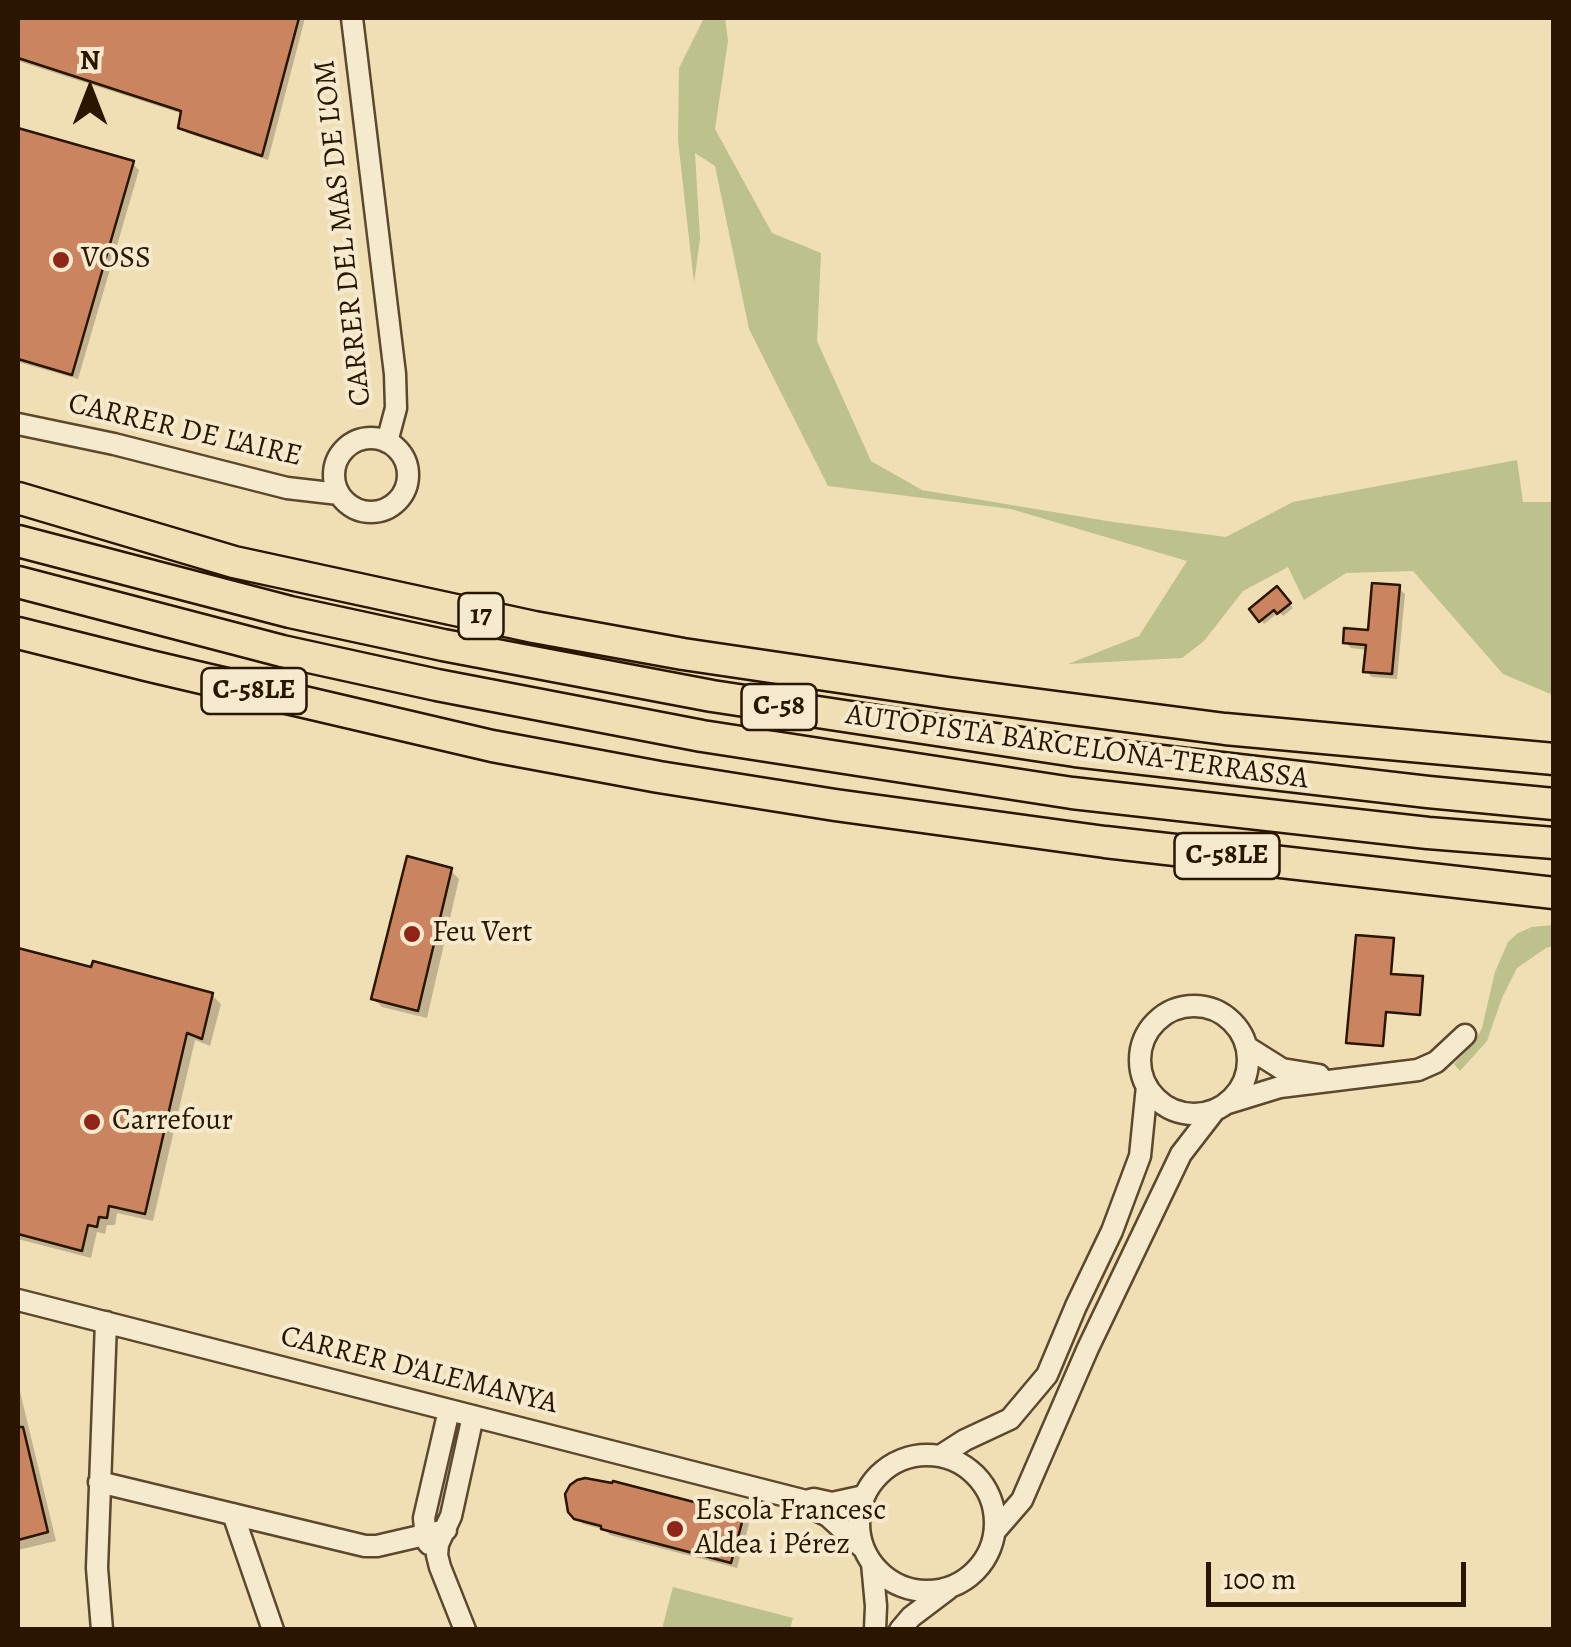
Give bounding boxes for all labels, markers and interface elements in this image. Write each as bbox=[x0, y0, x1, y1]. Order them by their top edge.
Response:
north arrow bbox=[40, 40, 140, 140]
text: N bbox=[80, 41, 100, 79]
street label: CARRER DEL MAS DE L'OM bbox=[308, 58, 380, 408]
place label: VOSS bbox=[81, 242, 151, 278]
marker: VOSS bbox=[50, 249, 72, 271]
street label: CARRER DE L'AIRE bbox=[65, 387, 305, 475]
road number: 17 bbox=[458, 593, 504, 639]
road number: C-58LE bbox=[202, 668, 306, 714]
road number: C-58 bbox=[742, 684, 816, 730]
street label: AUTOPISTA BARCELONA-TERRASSA bbox=[843, 698, 1311, 798]
road number: C-58LE bbox=[1174, 833, 1280, 879]
place label: Feu Vert bbox=[432, 916, 532, 952]
marker: Feu Vert bbox=[401, 923, 423, 945]
place label: Carrefour bbox=[112, 1104, 233, 1140]
marker: Carrefour bbox=[81, 1111, 103, 1133]
street label: CARRER D'ALEMANYA bbox=[277, 1319, 561, 1423]
place label: Escola Francesc Aldea i Pérez bbox=[695, 1494, 886, 1564]
marker: Escola Francesc Aldea i Pérez bbox=[664, 1518, 686, 1540]
scale bar bbox=[1211, 1542, 1471, 1604]
text: 100 m bbox=[1223, 1559, 1296, 1599]

